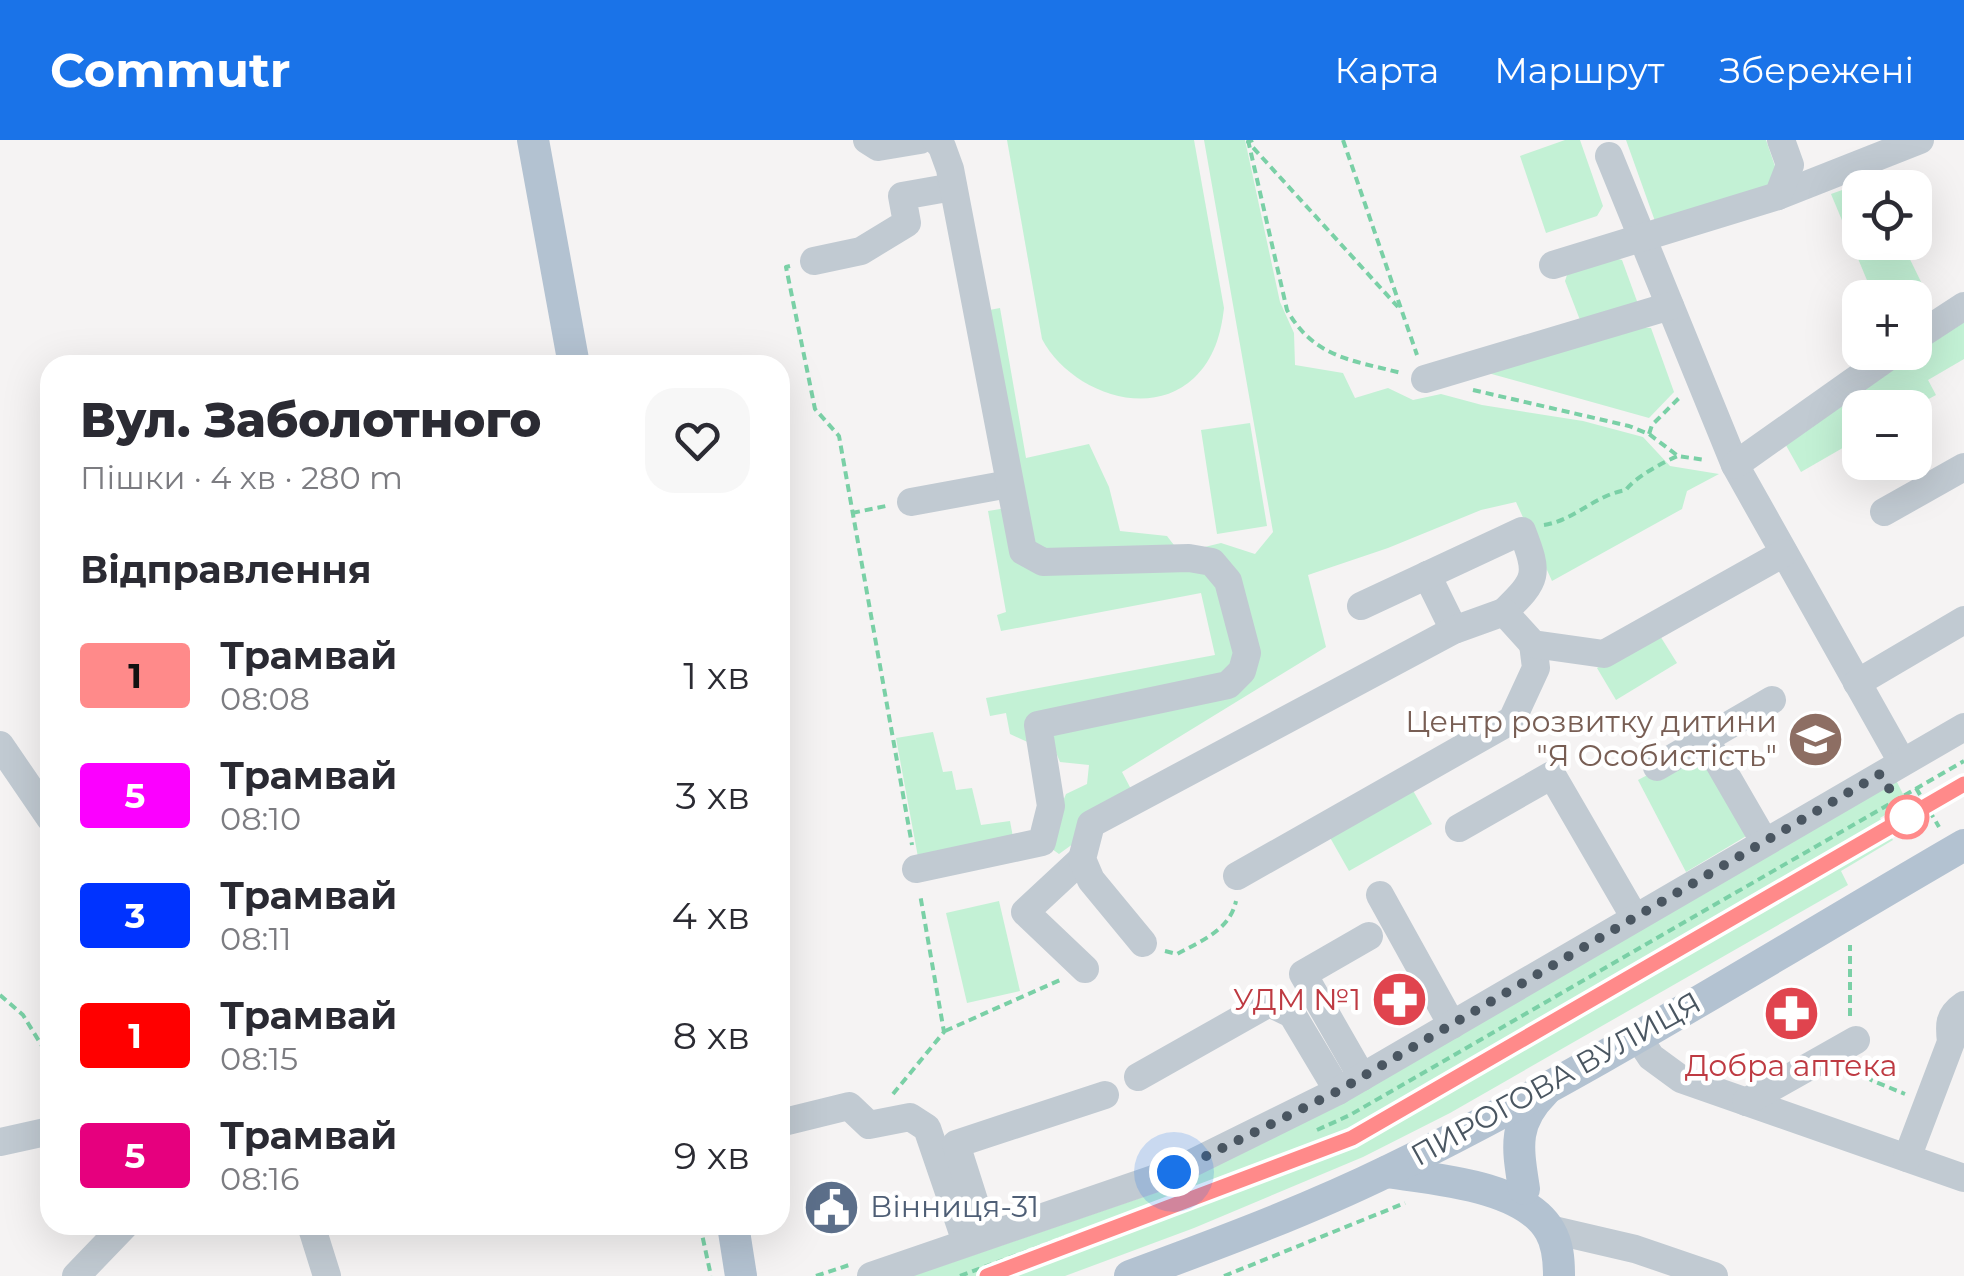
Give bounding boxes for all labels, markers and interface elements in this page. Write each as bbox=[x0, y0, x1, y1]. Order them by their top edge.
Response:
text: Commutr bbox=[50, 41, 291, 99]
text: Карта bbox=[1334, 49, 1439, 92]
text: Маршрут bbox=[1494, 49, 1664, 92]
text: Збережені bbox=[1719, 49, 1914, 92]
map controls bbox=[1842, 170, 1932, 480]
button: locate bbox=[1842, 170, 1932, 260]
button: + bbox=[1842, 280, 1932, 370]
button: heart bbox=[645, 388, 750, 493]
button: − bbox=[1842, 390, 1932, 480]
text: Вул. Заболотного bbox=[80, 391, 541, 449]
text: Пішки · 4 хв · 280 m bbox=[80, 458, 403, 497]
text: Відправлення bbox=[80, 546, 372, 593]
text: Трамвай bbox=[220, 632, 397, 679]
text: 1 хв bbox=[683, 652, 750, 699]
text: 1 bbox=[128, 654, 142, 697]
text: 08:08 bbox=[220, 679, 310, 718]
place label: Центр розвитку дитини "Я Особистість" bbox=[1405, 703, 1777, 774]
school or university icon: Центр розвитку дитини "Я Особистість" bbox=[1786, 709, 1846, 769]
text: Трамвай bbox=[220, 752, 397, 799]
text: 3 хв bbox=[676, 772, 750, 819]
text: 5 bbox=[125, 774, 145, 817]
unlabelled marker bbox=[1886, 796, 1928, 838]
text: 08:10 bbox=[220, 799, 301, 838]
text: Трамвай bbox=[220, 872, 397, 919]
text: 4 хв bbox=[672, 892, 750, 939]
text: 3 bbox=[125, 894, 145, 937]
text: 08:11 bbox=[220, 919, 292, 958]
pharmacy icon: УДМ №1 bbox=[1370, 970, 1430, 1030]
place label: УДМ №1 bbox=[1233, 981, 1361, 1018]
street label: ПИРОГОВА ВУЛИЦЯ bbox=[1404, 983, 1707, 1174]
pharmacy icon: Добра аптека bbox=[1761, 984, 1821, 1044]
text: Трамвай bbox=[220, 992, 397, 1039]
text: 8 хв bbox=[673, 1012, 750, 1059]
text: 1 bbox=[128, 1014, 142, 1057]
text: 08:15 bbox=[220, 1039, 298, 1078]
place label: Добра аптека bbox=[1685, 1047, 1897, 1084]
text: Трамвай bbox=[220, 1112, 397, 1159]
text: 9 хв bbox=[674, 1132, 750, 1179]
text: 5 bbox=[125, 1134, 145, 1177]
your location bbox=[1149, 1147, 1199, 1197]
text: 08:16 bbox=[220, 1159, 299, 1198]
public building icon: Вінниця-31 bbox=[801, 1177, 861, 1237]
place label: Вінниця-31 bbox=[870, 1188, 1039, 1225]

